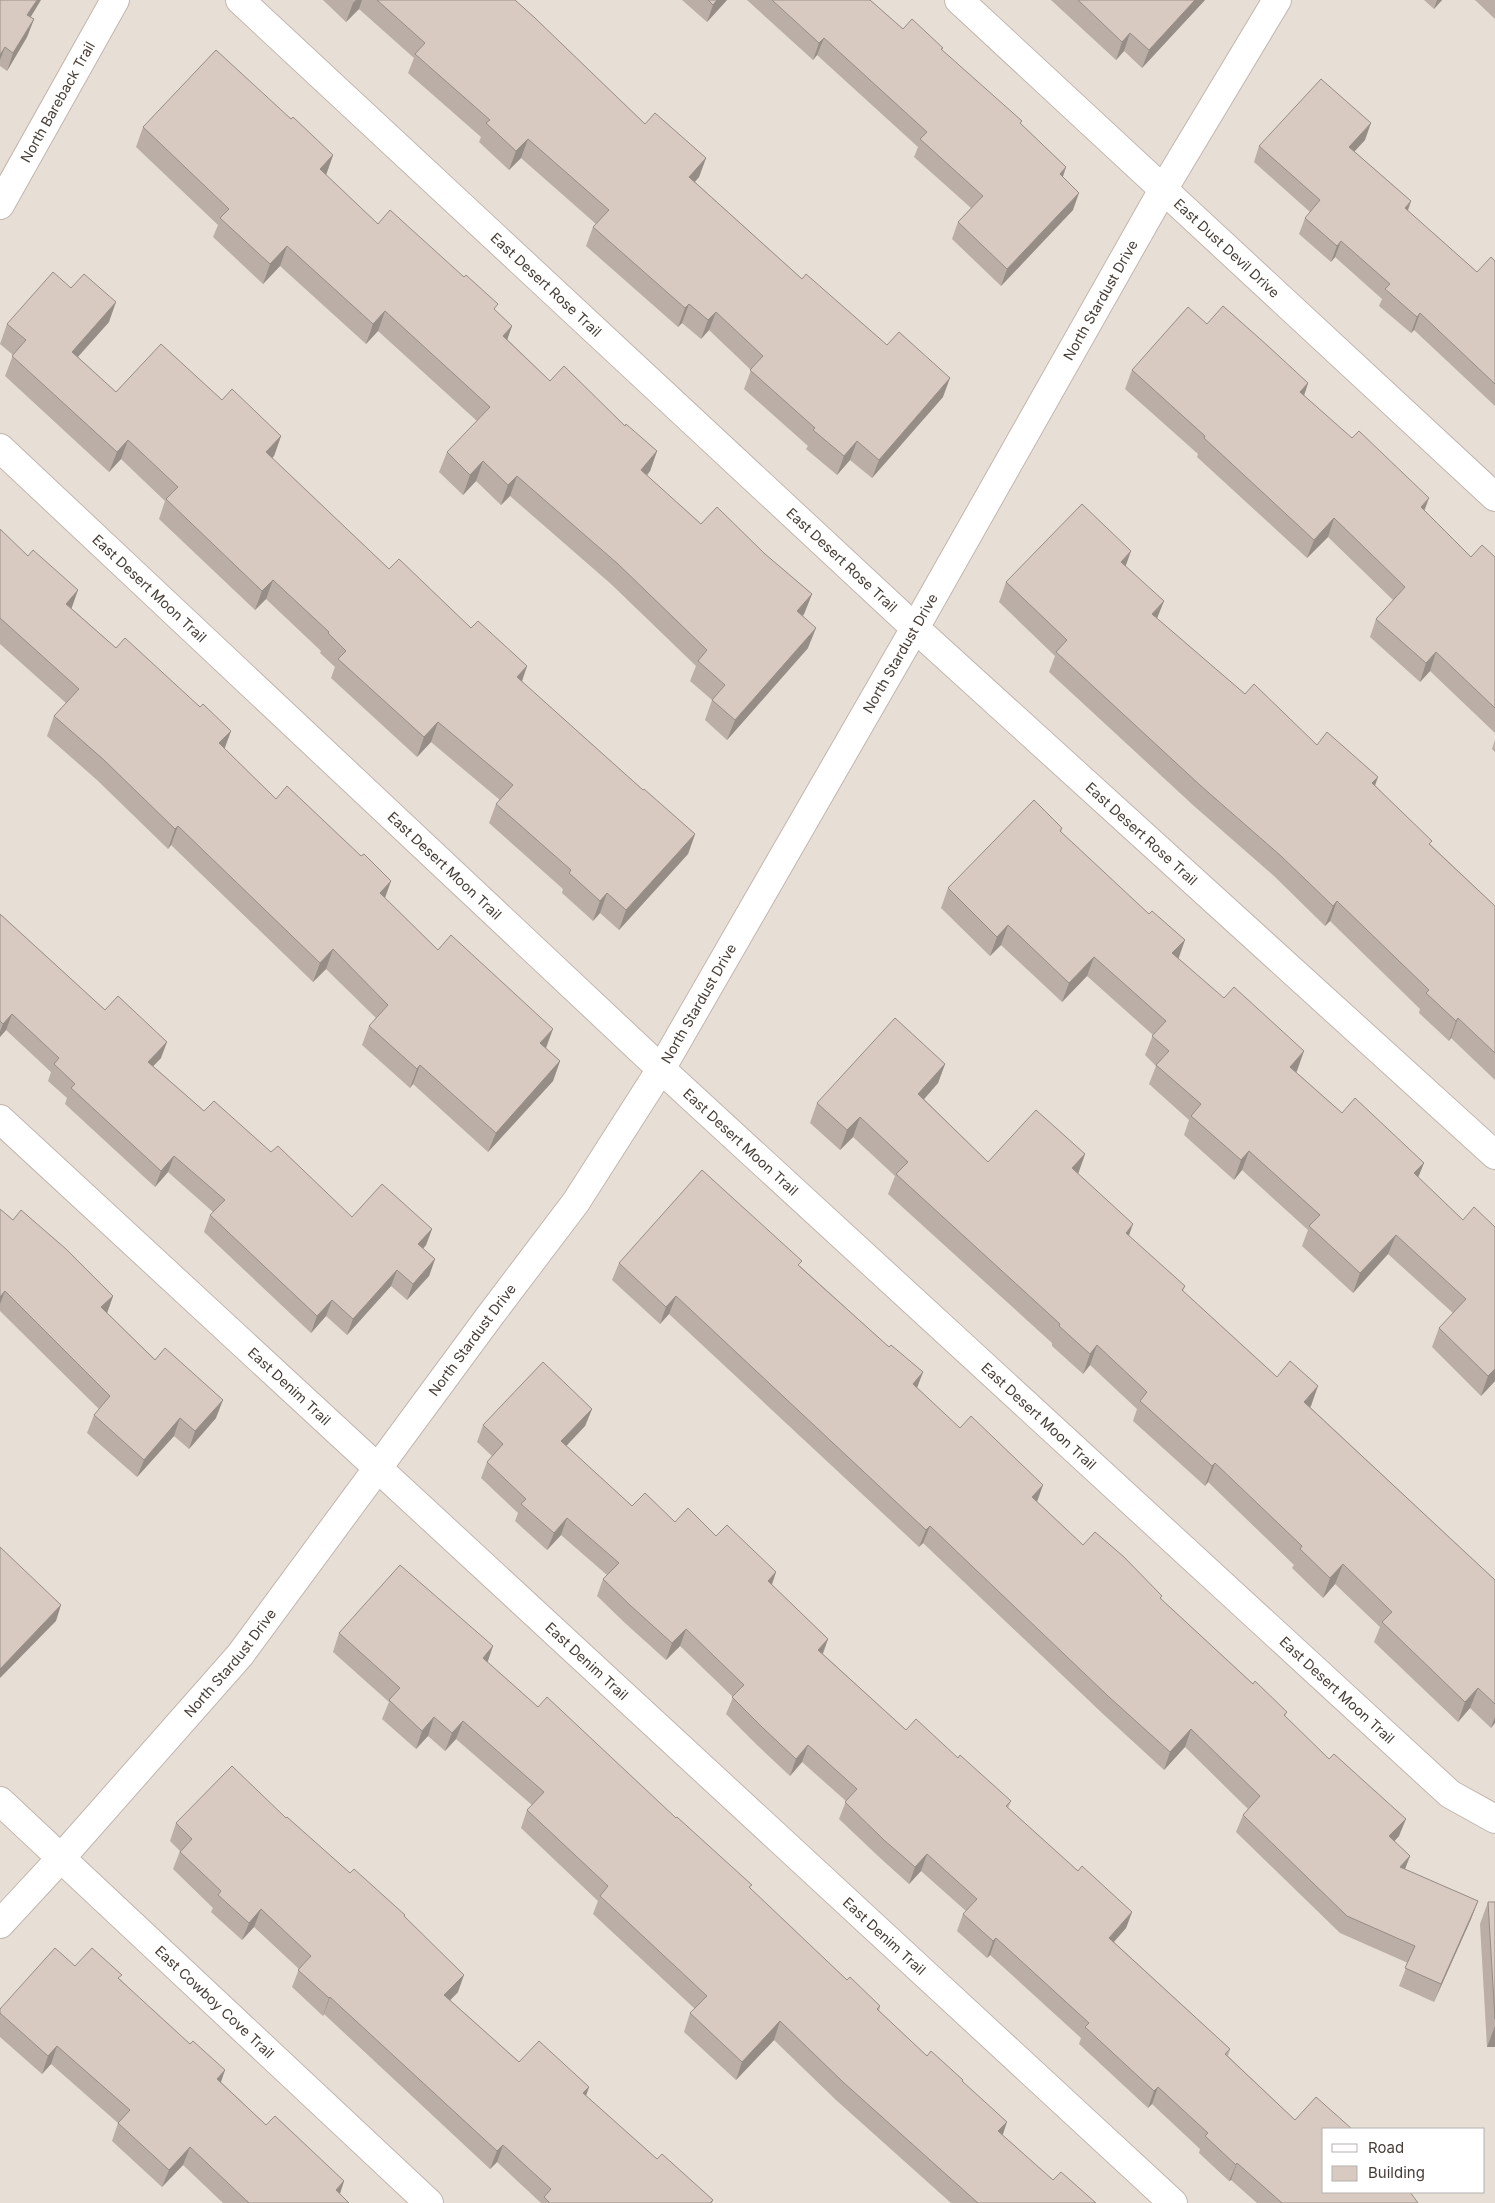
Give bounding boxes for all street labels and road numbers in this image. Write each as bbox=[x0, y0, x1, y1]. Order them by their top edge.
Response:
street label: North Bareback Trail bbox=[17, 38, 98, 165]
street label: East Dust Devil Drive bbox=[1171, 195, 1283, 301]
street label: East Desert Rose Trail bbox=[488, 229, 605, 340]
street label: North Stardust Drive bbox=[1059, 237, 1141, 363]
street label: East Desert Rose Trail bbox=[783, 504, 901, 615]
street label: East Desert Moon Trail bbox=[89, 530, 210, 646]
street label: North Stardust Drive bbox=[859, 590, 941, 716]
street label: East Desert Rose Trail bbox=[1082, 778, 1201, 888]
street label: East Desert Moon Trail bbox=[384, 808, 505, 923]
street label: North Stardust Drive bbox=[657, 940, 739, 1066]
street label: East Desert Moon Trail bbox=[680, 1085, 802, 1199]
street label: North Stardust Drive bbox=[425, 1280, 519, 1399]
street label: East Denim Trail bbox=[245, 1344, 335, 1428]
street label: East Desert Moon Trail bbox=[978, 1359, 1100, 1473]
street label: North Stardust Drive bbox=[180, 1605, 279, 1720]
street label: East Denim Trail bbox=[542, 1619, 632, 1703]
street label: East Desert Moon Trail bbox=[1276, 1633, 1398, 1747]
street label: East Denim Trail bbox=[840, 1893, 929, 1978]
street label: East Cowboy Cove Trail bbox=[152, 1942, 278, 2061]

